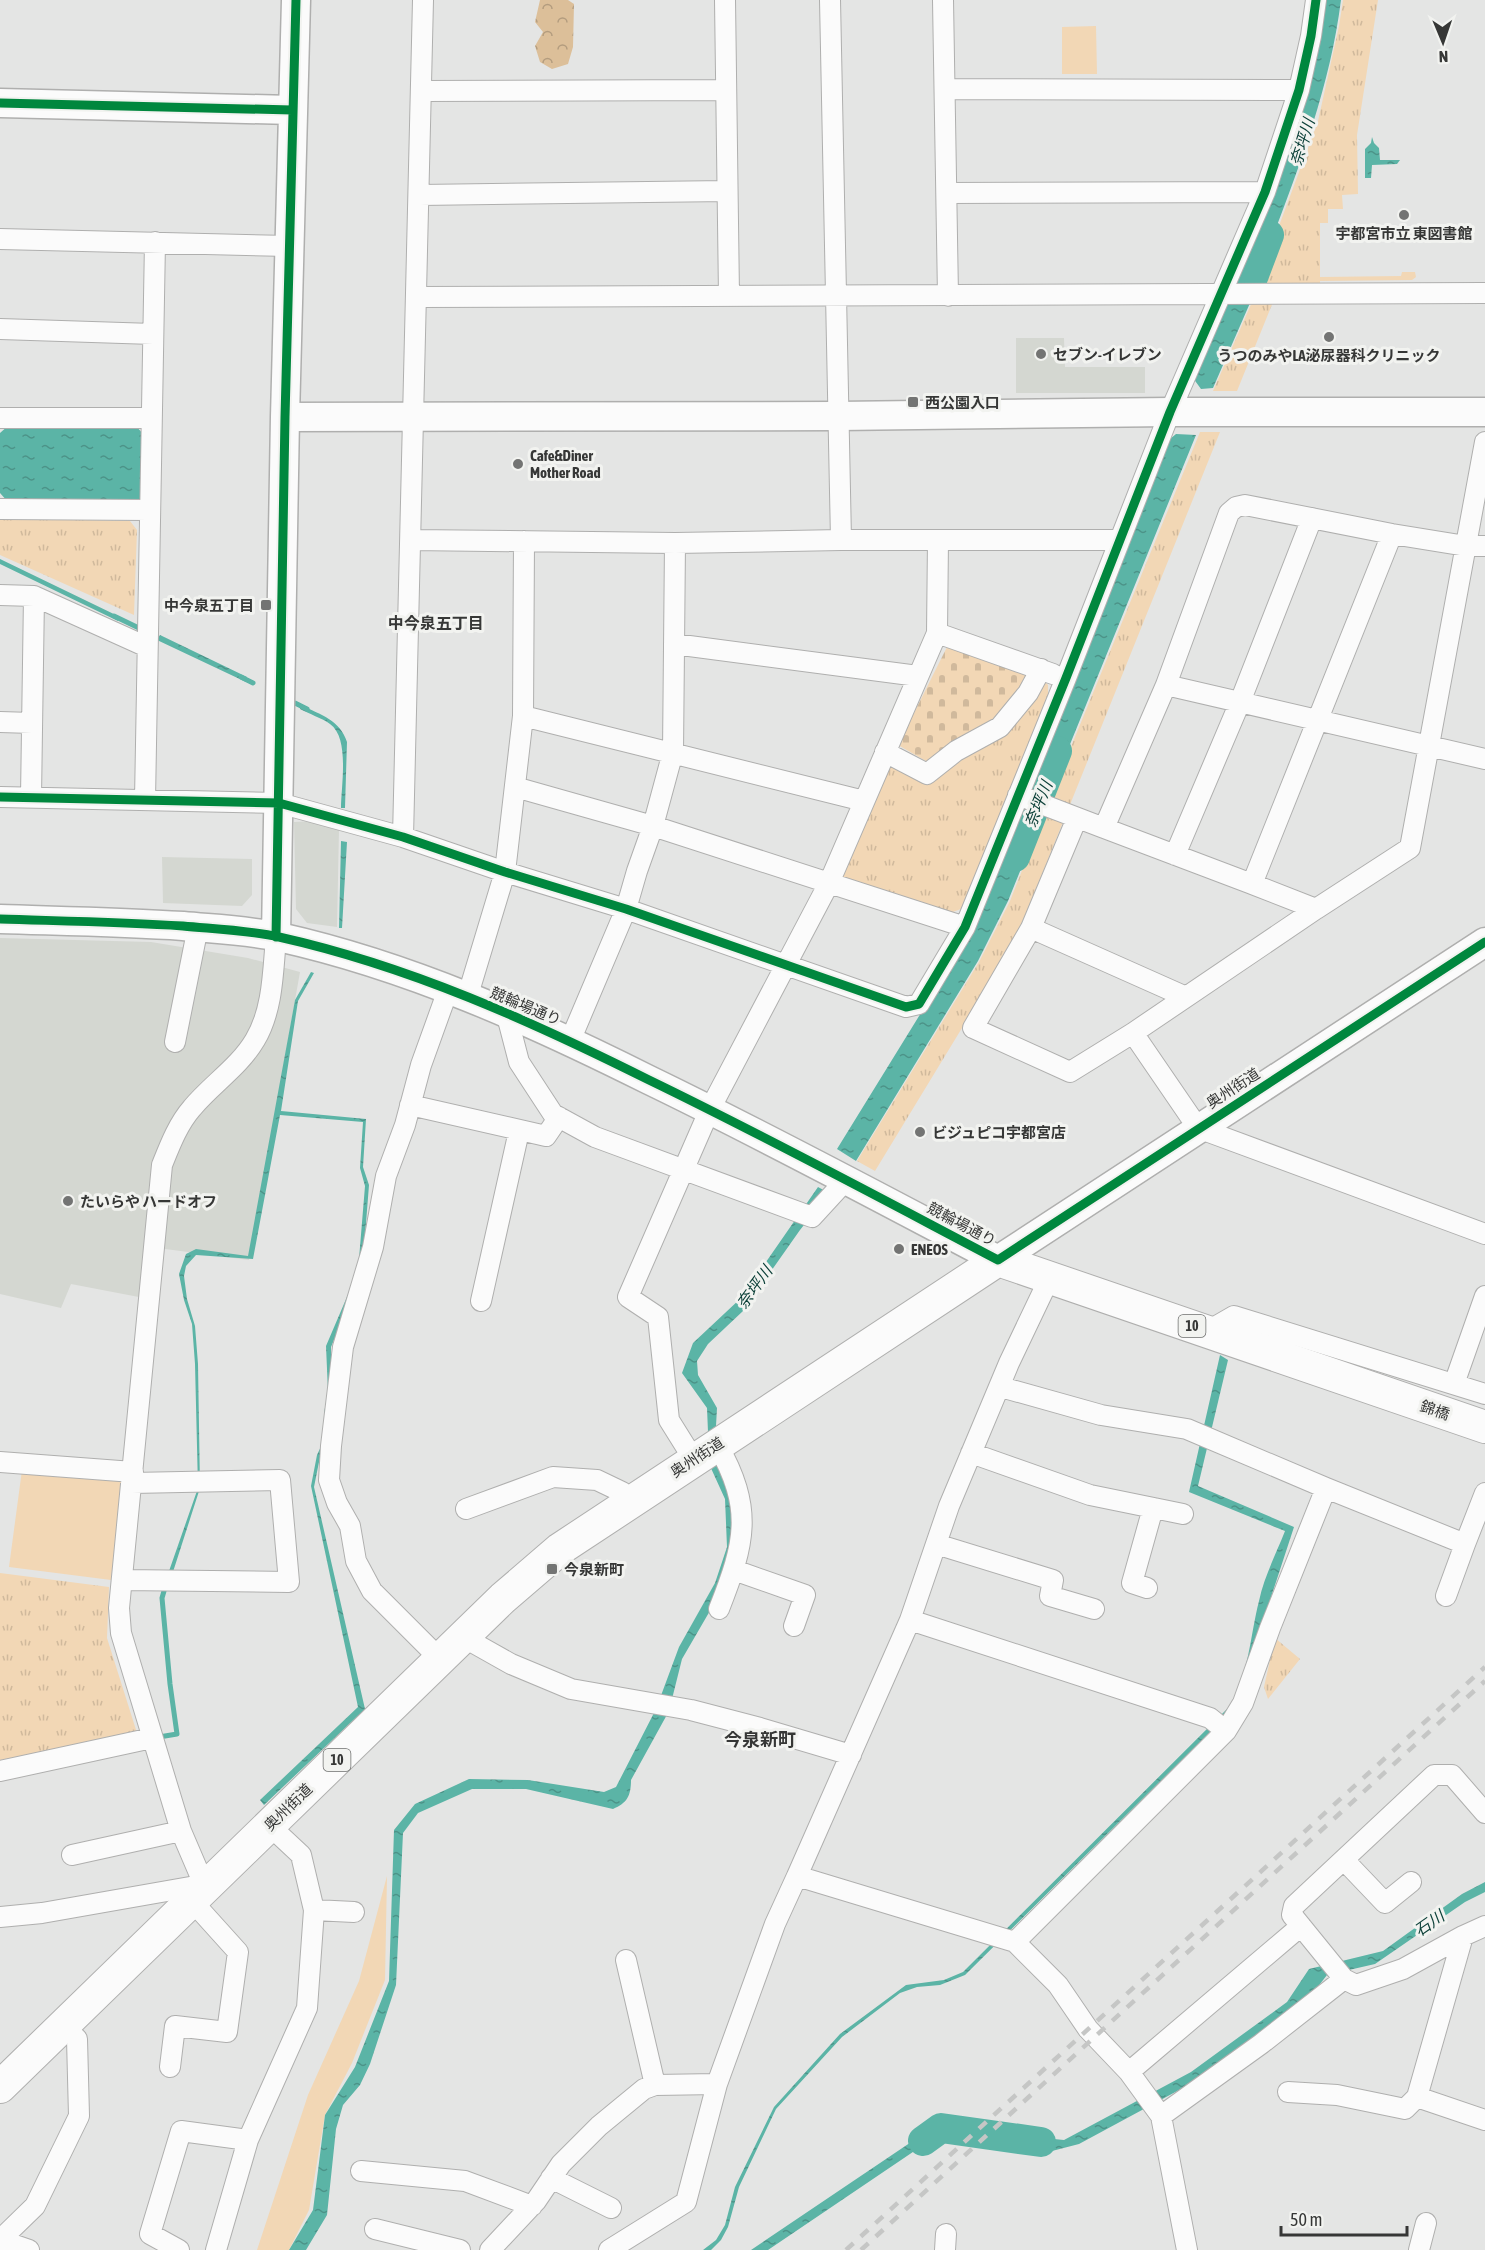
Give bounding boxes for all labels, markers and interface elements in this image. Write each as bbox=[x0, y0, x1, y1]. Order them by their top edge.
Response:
north arrow bbox=[1413, 12, 1473, 72]
text: N bbox=[1438, 48, 1449, 66]
water label: 奈坪川 bbox=[1286, 115, 1318, 168]
marker: 宇都宮市立 東図書館 bbox=[1397, 208, 1411, 222]
place label: 宇都宮市立 東図書館 bbox=[1335, 225, 1473, 242]
marker: うつのみやLA泌尿器科クリニック bbox=[1322, 330, 1336, 344]
place label: セブン-イレブン bbox=[1053, 346, 1162, 363]
marker: セブン-イレブン bbox=[1034, 347, 1048, 361]
place label: うつのみやLA泌尿器科クリニック bbox=[1217, 347, 1441, 364]
place label: 西公園入口 bbox=[925, 394, 1000, 411]
marker: 西公園入口 bbox=[906, 395, 920, 409]
place label: Cafe&Diner Mother Road bbox=[530, 447, 601, 481]
marker: Cafe&Diner Mother Road bbox=[511, 457, 525, 471]
place label: 中今泉五丁目 bbox=[164, 597, 254, 614]
marker: 中今泉五丁目 bbox=[259, 598, 273, 612]
district label: 中今泉五丁目 bbox=[388, 614, 484, 632]
water label: 奈坪川 bbox=[1021, 777, 1056, 830]
street label: 競輪場通り bbox=[488, 984, 564, 1028]
street label: 奥州街道 bbox=[1203, 1065, 1263, 1111]
place label: ビジュピコ宇都宮店 bbox=[932, 1124, 1066, 1141]
marker: ビジュピコ宇都宮店 bbox=[913, 1125, 927, 1139]
place label: たいらや ハードオフ bbox=[80, 1193, 217, 1210]
marker: たいらや ハードオフ bbox=[61, 1194, 75, 1208]
street label: 競輪場通り bbox=[925, 1199, 999, 1249]
place label: ENEOS bbox=[911, 1241, 948, 1258]
marker: ENEOS bbox=[892, 1242, 906, 1256]
water label: 奈坪川 bbox=[733, 1261, 777, 1312]
road number: 10 bbox=[1178, 1315, 1206, 1337]
street label: 錦橋 bbox=[1418, 1397, 1452, 1423]
street label: 奥州街道 bbox=[667, 1434, 727, 1480]
place label: 今泉新町 bbox=[564, 1561, 624, 1578]
marker: 今泉新町 bbox=[545, 1562, 559, 1576]
district label: 今泉新町 bbox=[724, 1729, 796, 1750]
road number: 10 bbox=[324, 1749, 350, 1771]
street label: 奥州街道 bbox=[261, 1780, 315, 1834]
water label: 石川 bbox=[1411, 1905, 1449, 1940]
scale bar bbox=[1281, 2199, 1407, 2237]
text: 50 m bbox=[1290, 2209, 1322, 2230]

